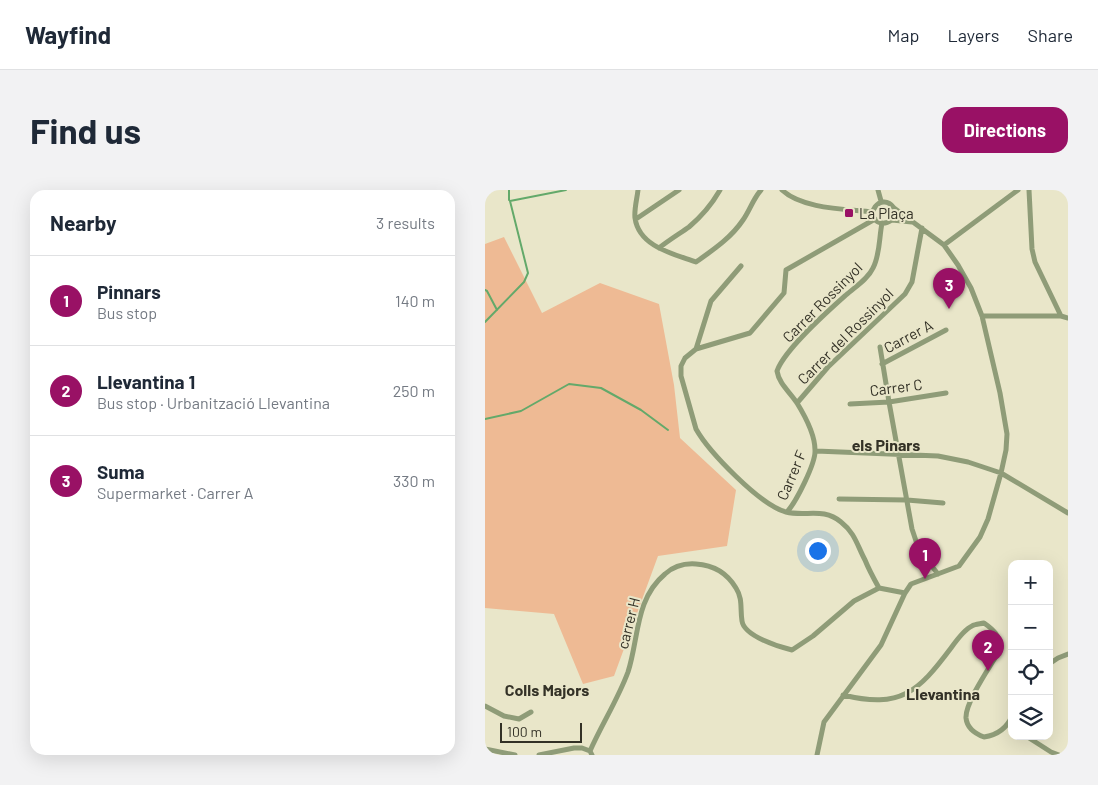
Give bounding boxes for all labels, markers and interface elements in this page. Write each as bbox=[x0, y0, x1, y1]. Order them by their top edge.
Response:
text: Wayfind bbox=[25, 20, 111, 49]
text: Map bbox=[887, 24, 919, 46]
text: Layers bbox=[947, 24, 1000, 46]
text: Share bbox=[1028, 24, 1073, 46]
button: Directions bbox=[942, 107, 1068, 153]
text: Find us bbox=[30, 109, 141, 151]
place label: La Plaça bbox=[859, 204, 914, 222]
marker: La Plaça bbox=[843, 207, 855, 219]
text: Nearby bbox=[50, 210, 116, 235]
text: 3 results bbox=[376, 213, 435, 232]
street label: Carrer Rossinyol bbox=[778, 258, 866, 346]
pin: 3 bbox=[933, 268, 965, 309]
text: Pinnars bbox=[97, 280, 161, 303]
street label: Carrer del Rossinyol bbox=[793, 284, 897, 388]
text: 1 bbox=[63, 291, 69, 310]
text: 140 m bbox=[395, 291, 435, 310]
text: Bus stop bbox=[97, 303, 157, 322]
street label: Carrer A bbox=[880, 316, 936, 356]
text: Llevantina 1 bbox=[97, 370, 195, 393]
street label: Carrer C bbox=[869, 375, 923, 399]
text: 2 bbox=[62, 381, 70, 400]
text: 250 m bbox=[393, 381, 435, 400]
text: Bus stop · Urbanització Llevantina bbox=[97, 393, 330, 412]
district label: els Pinars bbox=[852, 435, 920, 454]
street label: Carrer F bbox=[772, 447, 810, 503]
text: Suma bbox=[97, 460, 145, 483]
text: 3 bbox=[62, 471, 70, 490]
text: 330 m bbox=[393, 471, 435, 490]
text: Supermarket · Carrer A bbox=[97, 483, 254, 502]
your location bbox=[805, 538, 831, 564]
pin: 1 bbox=[909, 538, 941, 579]
map controls bbox=[1008, 560, 1053, 740]
button: + bbox=[1008, 560, 1053, 605]
street label: carrer H bbox=[613, 595, 643, 651]
button: − bbox=[1008, 605, 1053, 650]
pin: 2 bbox=[972, 630, 1004, 671]
button: locate bbox=[1008, 650, 1053, 695]
district label: Colls Majors bbox=[505, 680, 589, 699]
district label: Llevantina bbox=[906, 684, 980, 703]
button: layers bbox=[1008, 695, 1053, 740]
scale bar bbox=[500, 720, 583, 743]
text: 100 m bbox=[507, 723, 542, 740]

